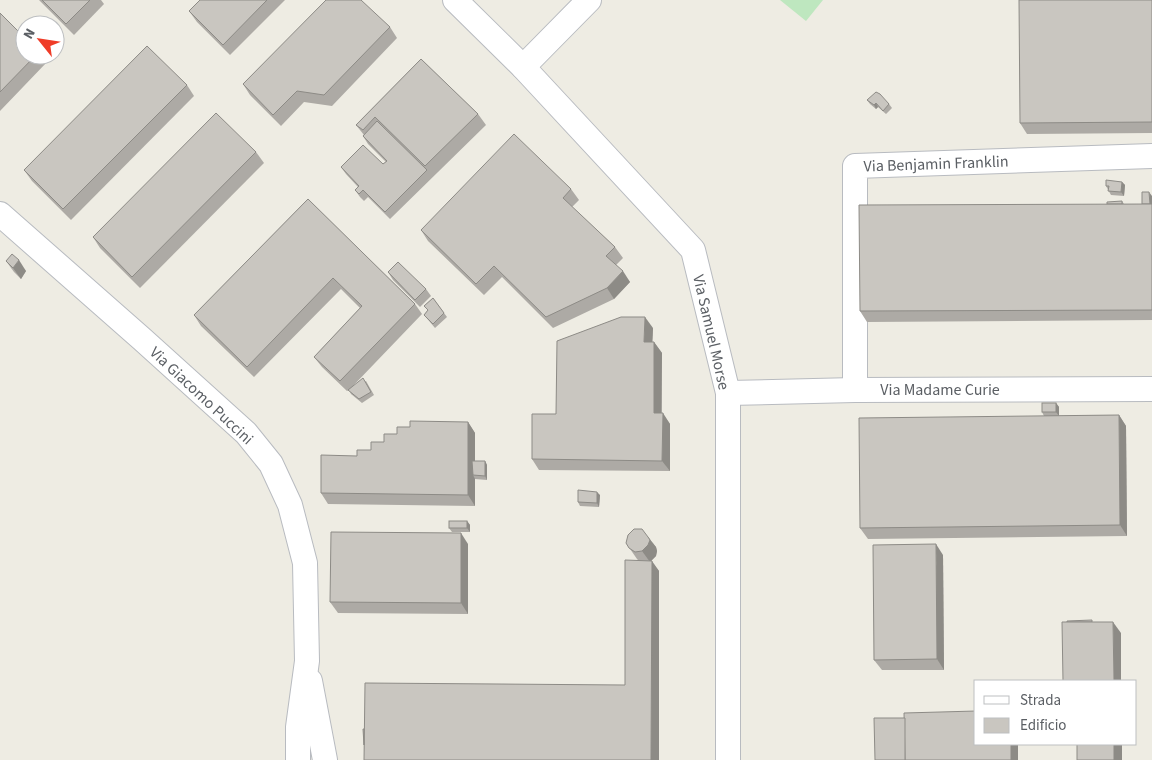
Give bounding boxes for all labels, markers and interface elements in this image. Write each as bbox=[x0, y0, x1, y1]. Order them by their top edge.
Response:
north arrow bbox=[15, 15, 65, 65]
text: N bbox=[19, 25, 41, 43]
street label: Via Benjamin Franklin bbox=[863, 150, 1009, 178]
street label: Via Samuel Morse bbox=[687, 272, 735, 392]
street label: Via Giacomo Puccini bbox=[145, 342, 258, 450]
street label: Via Madame Curie bbox=[880, 379, 1000, 401]
legend bbox=[974, 680, 1137, 745]
text: Strada bbox=[1020, 690, 1061, 711]
text: Edificio bbox=[1020, 715, 1067, 736]

